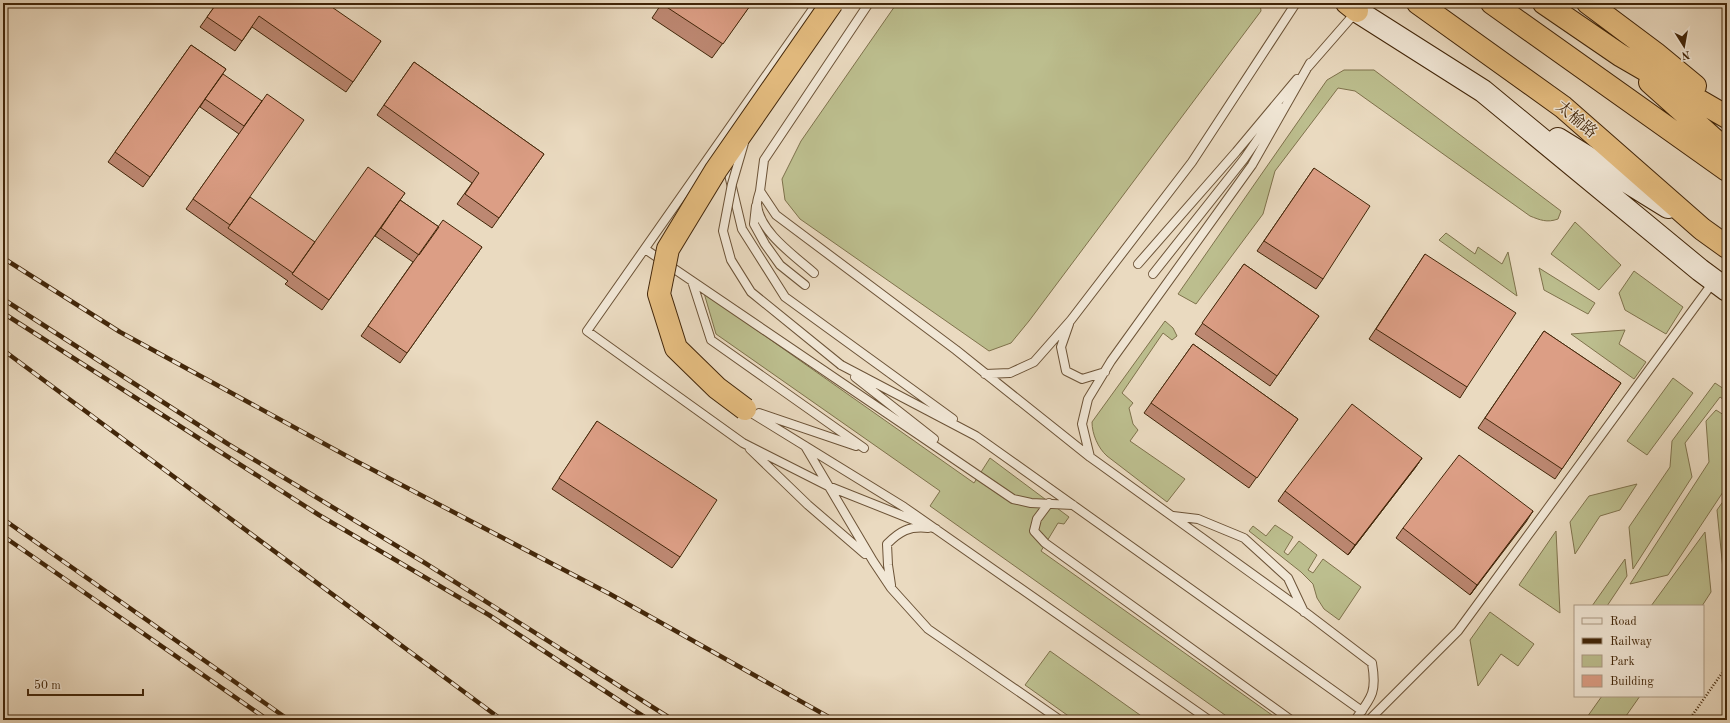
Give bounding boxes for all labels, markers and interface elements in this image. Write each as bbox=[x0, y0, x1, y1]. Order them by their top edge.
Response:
north arrow bbox=[1664, 26, 1704, 66]
text: N bbox=[1680, 48, 1691, 61]
street label: 太榆路 bbox=[1552, 97, 1601, 142]
legend bbox=[1574, 605, 1704, 697]
text: Road bbox=[1610, 616, 1637, 628]
text: Railway bbox=[1610, 636, 1653, 648]
text: Park bbox=[1610, 656, 1635, 668]
scale bar bbox=[28, 671, 143, 697]
text: Building bbox=[1610, 676, 1654, 688]
text: 50 m bbox=[34, 679, 61, 692]

